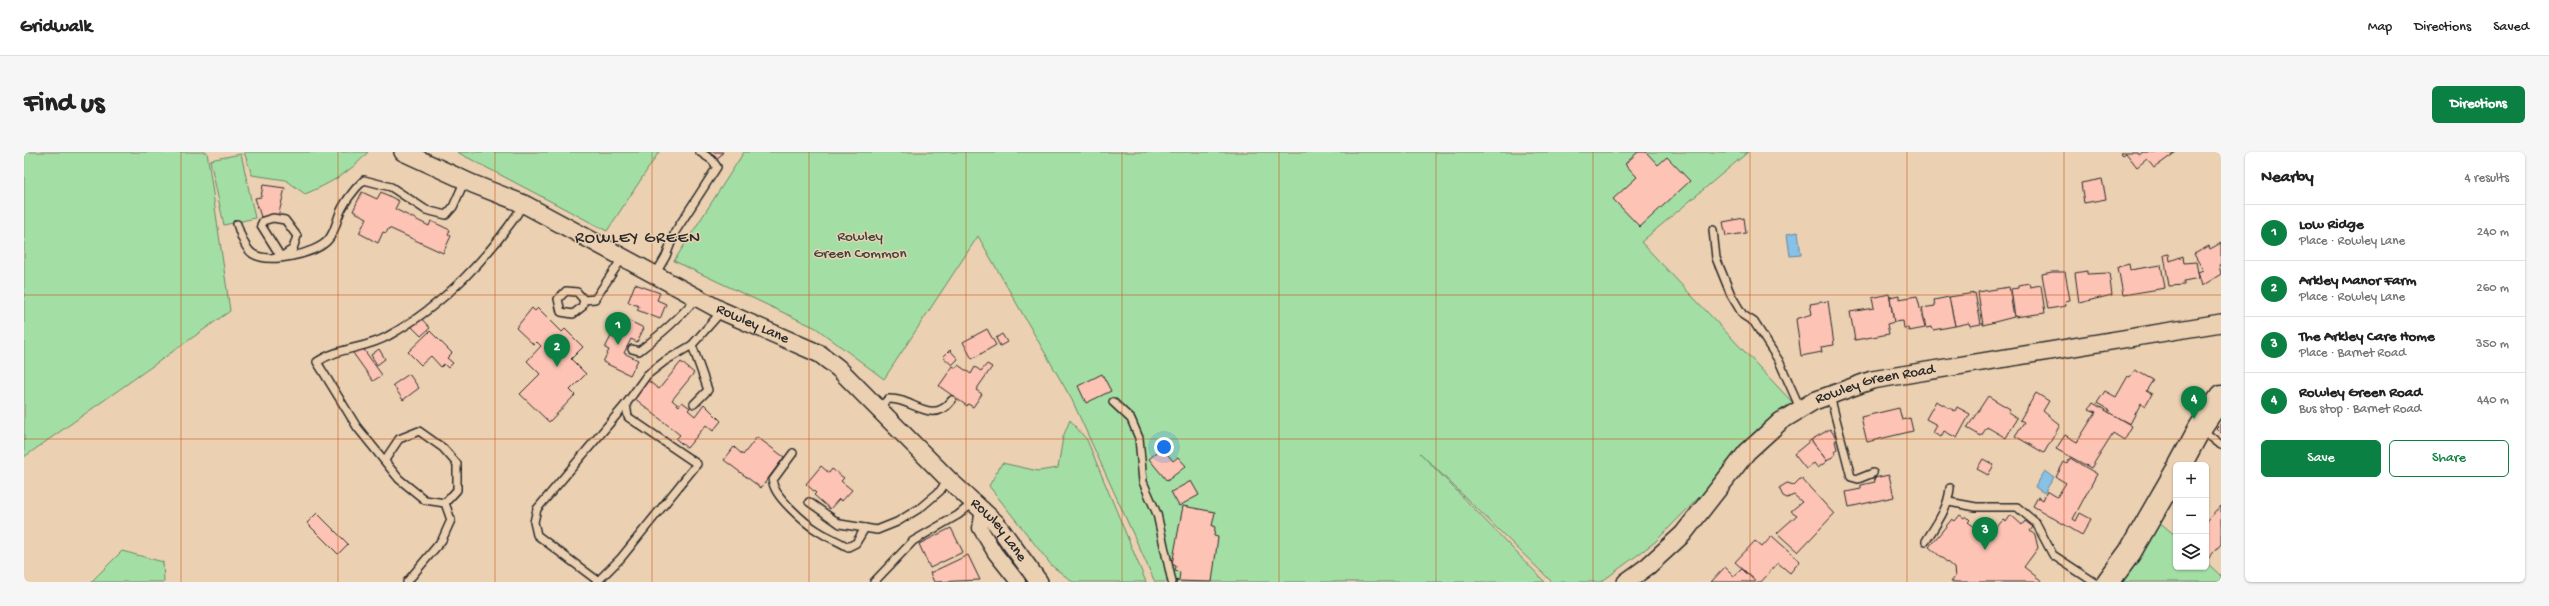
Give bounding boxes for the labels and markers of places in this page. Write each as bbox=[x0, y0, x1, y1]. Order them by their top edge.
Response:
pin: 1 bbox=[605, 312, 631, 345]
pin: 2 bbox=[544, 334, 570, 367]
pin: 4 bbox=[2181, 386, 2207, 419]
pin: 3 bbox=[1972, 517, 1998, 550]

